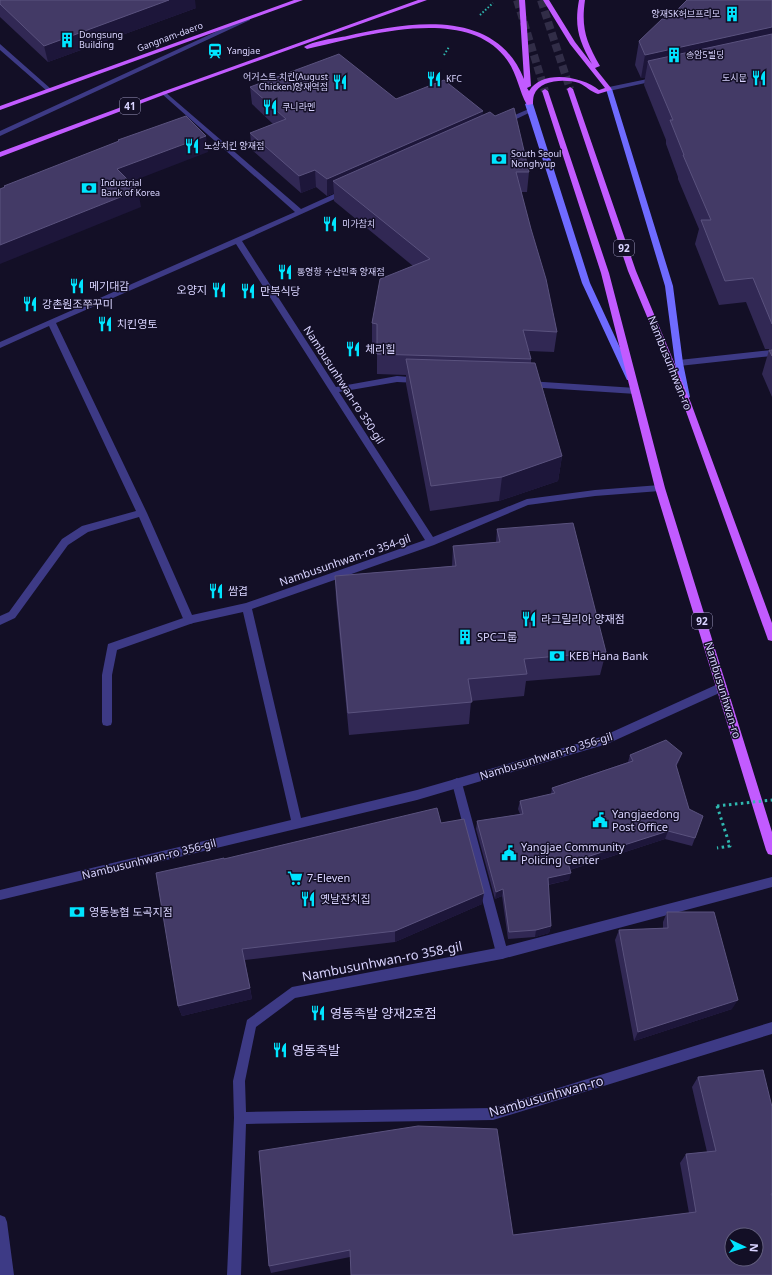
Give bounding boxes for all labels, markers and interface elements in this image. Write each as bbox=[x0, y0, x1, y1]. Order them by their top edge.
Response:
building icon: 양재SK허브프리모 bbox=[723, 5, 741, 23]
place label: 양재SK허브프리모 bbox=[652, 7, 720, 20]
street label: Gangnam-daero bbox=[135, 19, 205, 54]
place label: Dongsung Building bbox=[79, 28, 123, 51]
building icon: Dongsung Building bbox=[58, 31, 76, 49]
station icon: Yangjae bbox=[206, 42, 224, 60]
place label: Yangjae bbox=[227, 44, 260, 57]
building icon: 송암5빌딩 bbox=[665, 46, 683, 64]
place label: 송암5빌딩 bbox=[686, 48, 724, 61]
restaurant icon: 도시문 bbox=[750, 69, 768, 87]
place label: 어거스트 치킨(August Chicken)양재역점 bbox=[243, 70, 329, 93]
restaurant icon: KFC bbox=[425, 70, 443, 88]
place label: 도시문 bbox=[722, 71, 747, 84]
place label: KFC bbox=[446, 72, 462, 85]
restaurant icon: 어거스트 치킨(August Chicken)양재역점 bbox=[331, 73, 349, 91]
road number: 41 bbox=[120, 98, 140, 114]
restaurant icon: 쿠니라멘 bbox=[261, 98, 279, 116]
place label: 쿠니라멘 bbox=[282, 100, 315, 113]
restaurant icon: 노상치킨 양재점 bbox=[183, 137, 201, 155]
place label: 노상치킨 양재점 bbox=[204, 139, 264, 152]
place label: South Seoul Nonghyup bbox=[511, 147, 561, 170]
bank icon: South Seoul Nonghyup bbox=[490, 150, 508, 168]
place label: Industrial Bank of Korea bbox=[101, 176, 160, 199]
bank icon: Industrial Bank of Korea bbox=[80, 179, 98, 197]
restaurant icon: 미가참치 bbox=[321, 215, 339, 233]
place label: 미가참치 bbox=[342, 217, 375, 230]
road number: 92 bbox=[614, 240, 634, 256]
restaurant icon: 통영항 수산민족 양재점 bbox=[276, 263, 294, 281]
place label: 통영항 수산민족 양재점 bbox=[297, 265, 384, 278]
restaurant icon: 메기대감 bbox=[68, 277, 86, 295]
place label: 메기대감 bbox=[89, 278, 129, 293]
restaurant icon: 오양지 bbox=[210, 281, 228, 299]
place label: 오양지 bbox=[177, 282, 207, 297]
restaurant icon: 만복식당 bbox=[239, 282, 257, 300]
place label: 만복식당 bbox=[260, 283, 300, 298]
restaurant icon: 강촌원조쭈꾸미 bbox=[21, 295, 39, 313]
place label: 강촌원조쭈꾸미 bbox=[42, 296, 113, 311]
street label: Nambusunhwan-ro bbox=[645, 314, 696, 412]
restaurant icon: 치킨영토 bbox=[96, 315, 114, 333]
place label: 치킨영토 bbox=[117, 316, 157, 331]
street label: Nambusunhwan-ro 350-gil bbox=[301, 323, 388, 447]
restaurant icon: 체리힐 bbox=[344, 340, 362, 358]
place label: 체리힐 bbox=[365, 341, 395, 356]
street label: Nambusunhwan-ro 354-gil bbox=[277, 530, 412, 589]
restaurant icon: 쌈겹 bbox=[207, 582, 225, 600]
place label: 쌈겹 bbox=[228, 583, 248, 598]
restaurant icon: 라그릴리아 양재점 bbox=[520, 610, 538, 628]
place label: 라그릴리아 양재점 bbox=[541, 611, 625, 626]
road number: 92 bbox=[692, 613, 712, 629]
building icon: SPC그룹 bbox=[456, 628, 474, 646]
place label: SPC그룹 bbox=[477, 629, 517, 644]
street label: Nambusunhwan-ro bbox=[702, 640, 745, 740]
bank icon: KEB Hana Bank bbox=[548, 647, 566, 665]
place label: KEB Hana Bank bbox=[569, 648, 648, 663]
street label: Nambusunhwan-ro 356-gil bbox=[478, 728, 614, 783]
place label: Yangjaedong Post Office bbox=[612, 806, 680, 834]
public building icon: Yangjaedong Post Office bbox=[591, 811, 609, 829]
street label: Nambusunhwan-ro 356-gil bbox=[80, 835, 218, 882]
place label: Yangjae Community Policing Center bbox=[521, 839, 625, 867]
public building icon: Yangjae Community Policing Center bbox=[500, 844, 518, 862]
supermarket icon: 7-Eleven bbox=[286, 869, 304, 887]
place label: 7-Eleven bbox=[307, 870, 350, 885]
restaurant icon: 옛날잔치집 bbox=[299, 890, 317, 908]
place label: 옛날잔치집 bbox=[320, 891, 371, 906]
bank icon: 영동농협 도곡지점 bbox=[68, 903, 86, 921]
place label: 영동농협 도곡지점 bbox=[89, 904, 173, 919]
street label: Nambusunhwan-ro 358-gil bbox=[300, 937, 464, 985]
restaurant icon: 영동족발 양재2호점 bbox=[309, 1004, 327, 1022]
place label: 영동족발 양재2호점 bbox=[330, 1004, 437, 1022]
restaurant icon: 영동족발 bbox=[271, 1041, 289, 1059]
place label: 영동족발 bbox=[292, 1041, 340, 1059]
street label: Nambusunhwan-ro bbox=[487, 1071, 606, 1121]
north arrow bbox=[724, 1227, 764, 1267]
text: N bbox=[747, 1243, 762, 1253]

